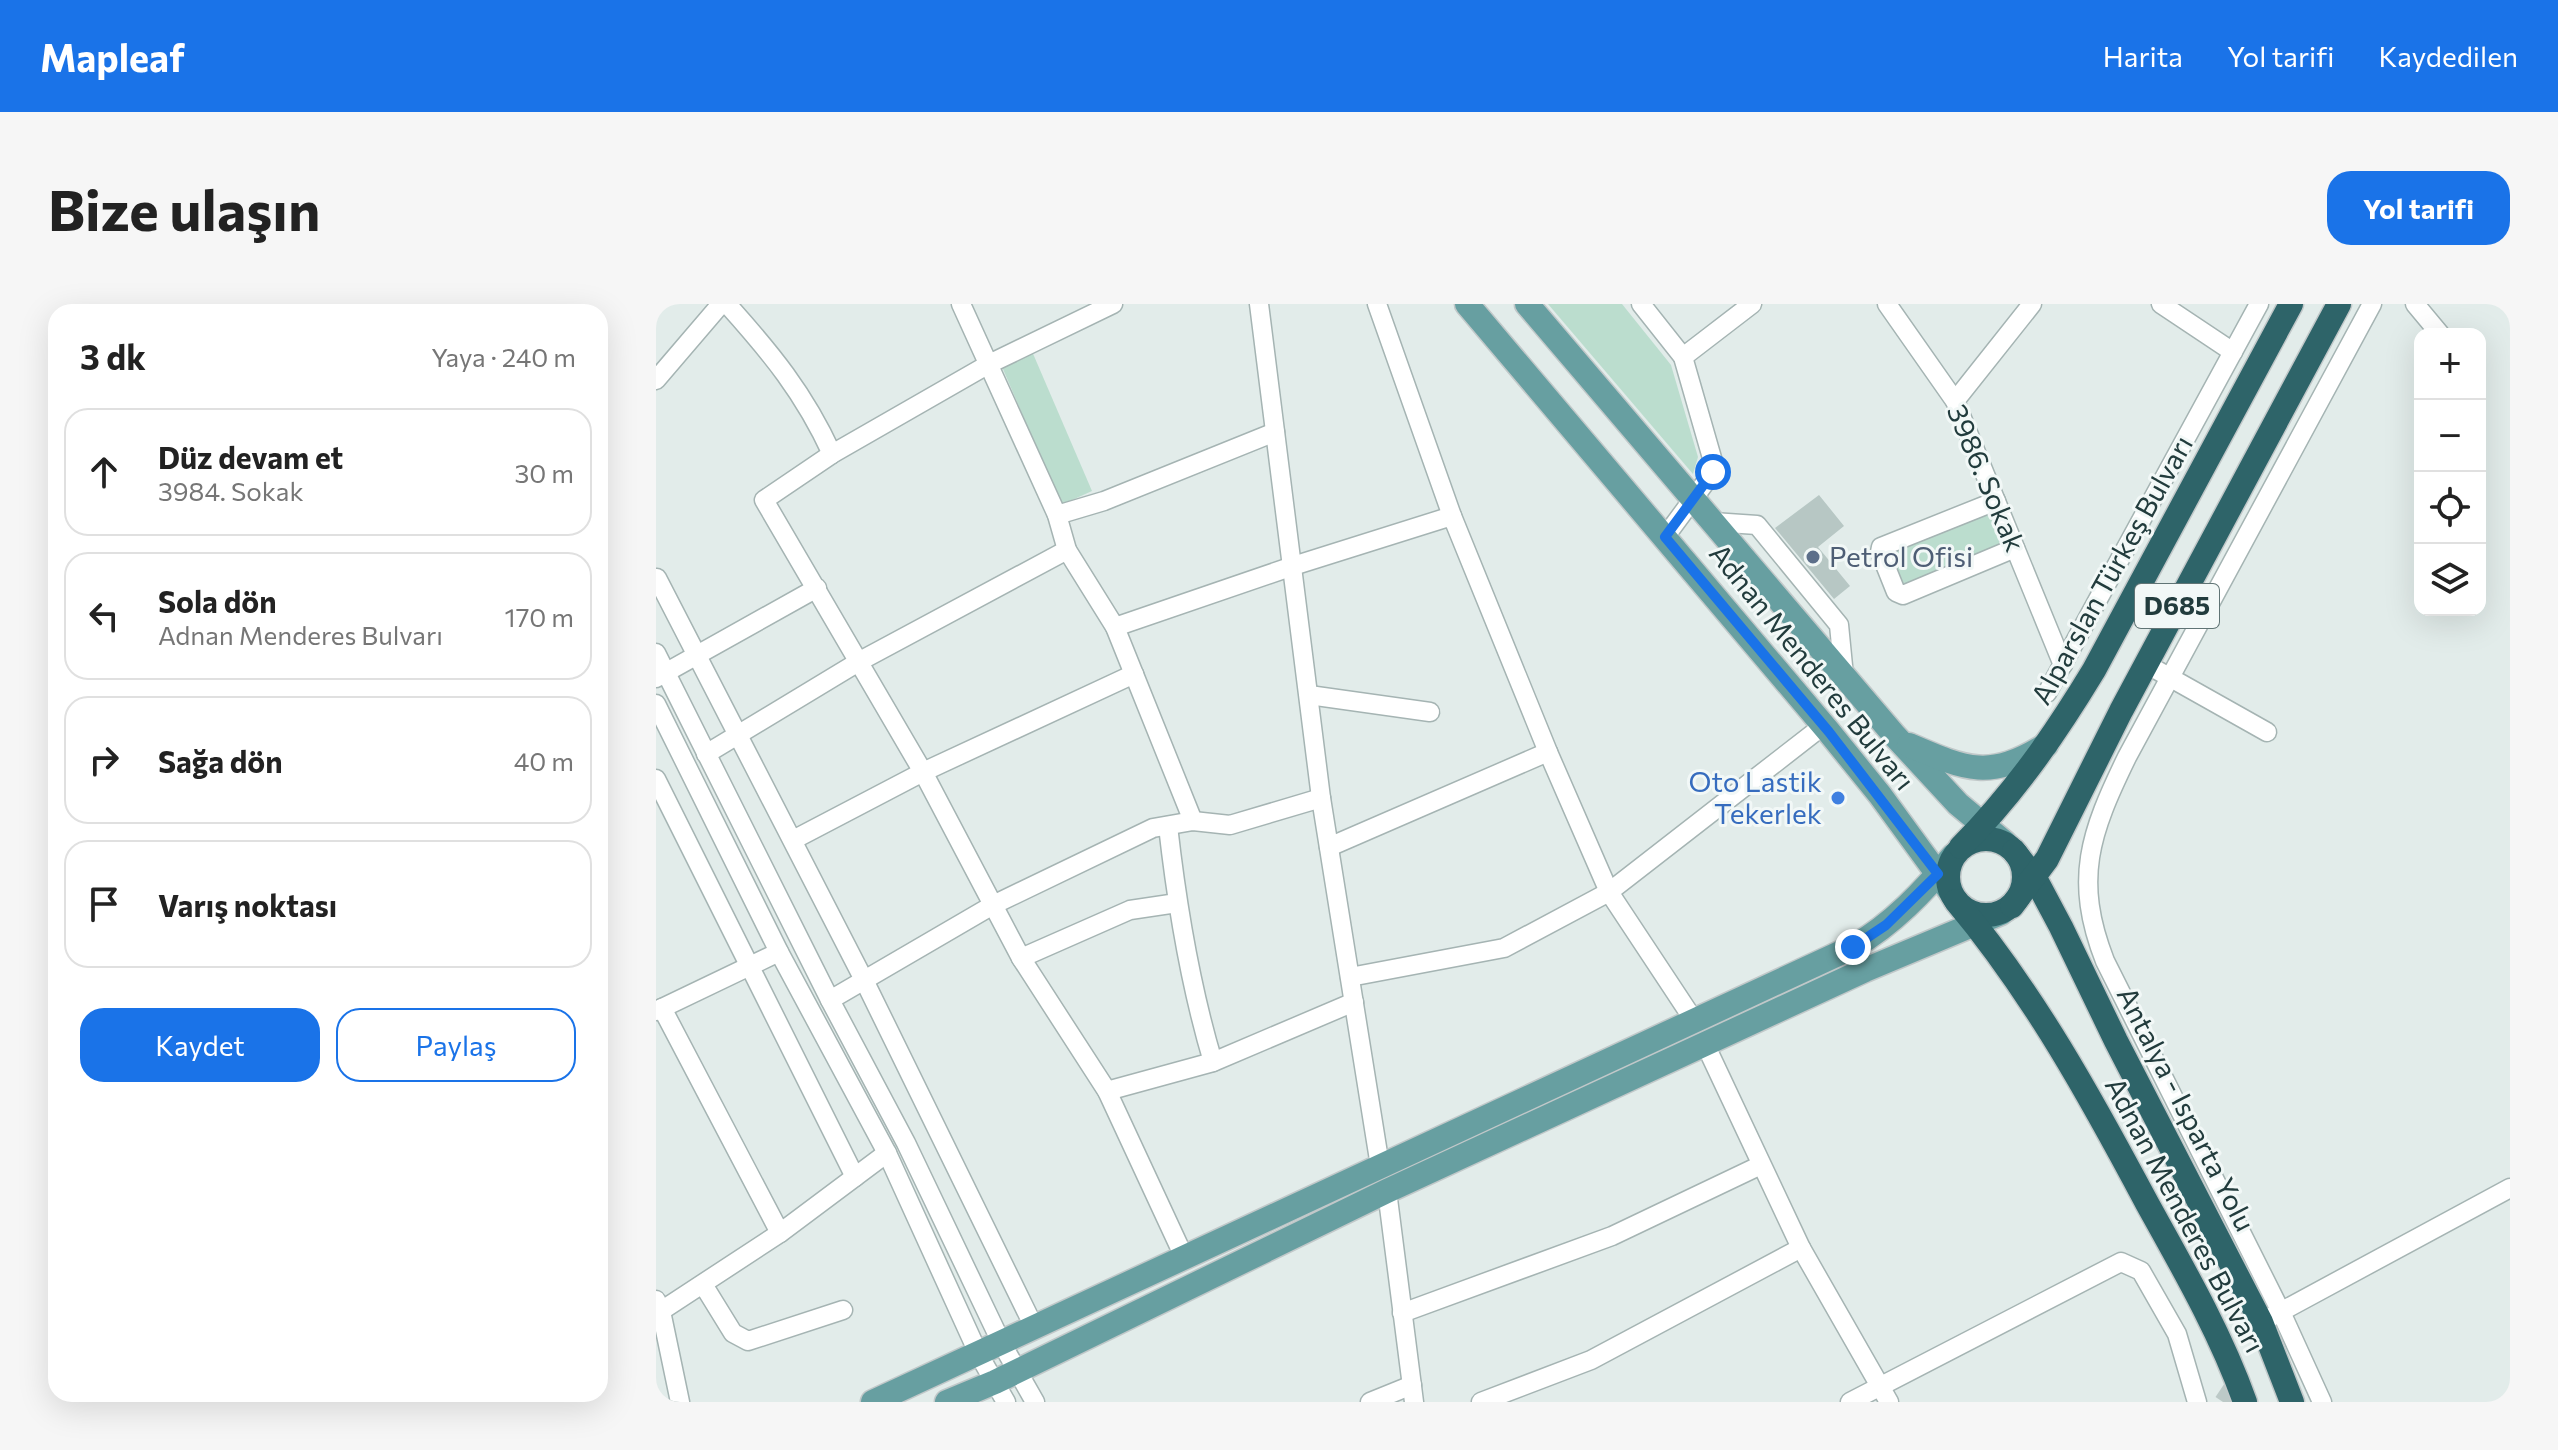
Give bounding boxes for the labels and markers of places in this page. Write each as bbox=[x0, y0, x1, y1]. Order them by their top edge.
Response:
place label: Petrol Ofisi bbox=[1829, 539, 1973, 573]
marker: Petrol Ofisi bbox=[1804, 548, 1822, 566]
place label: Oto Lastik Tekerlek bbox=[1689, 764, 1822, 830]
marker: Oto Lastik Tekerlek bbox=[1829, 789, 1847, 807]

